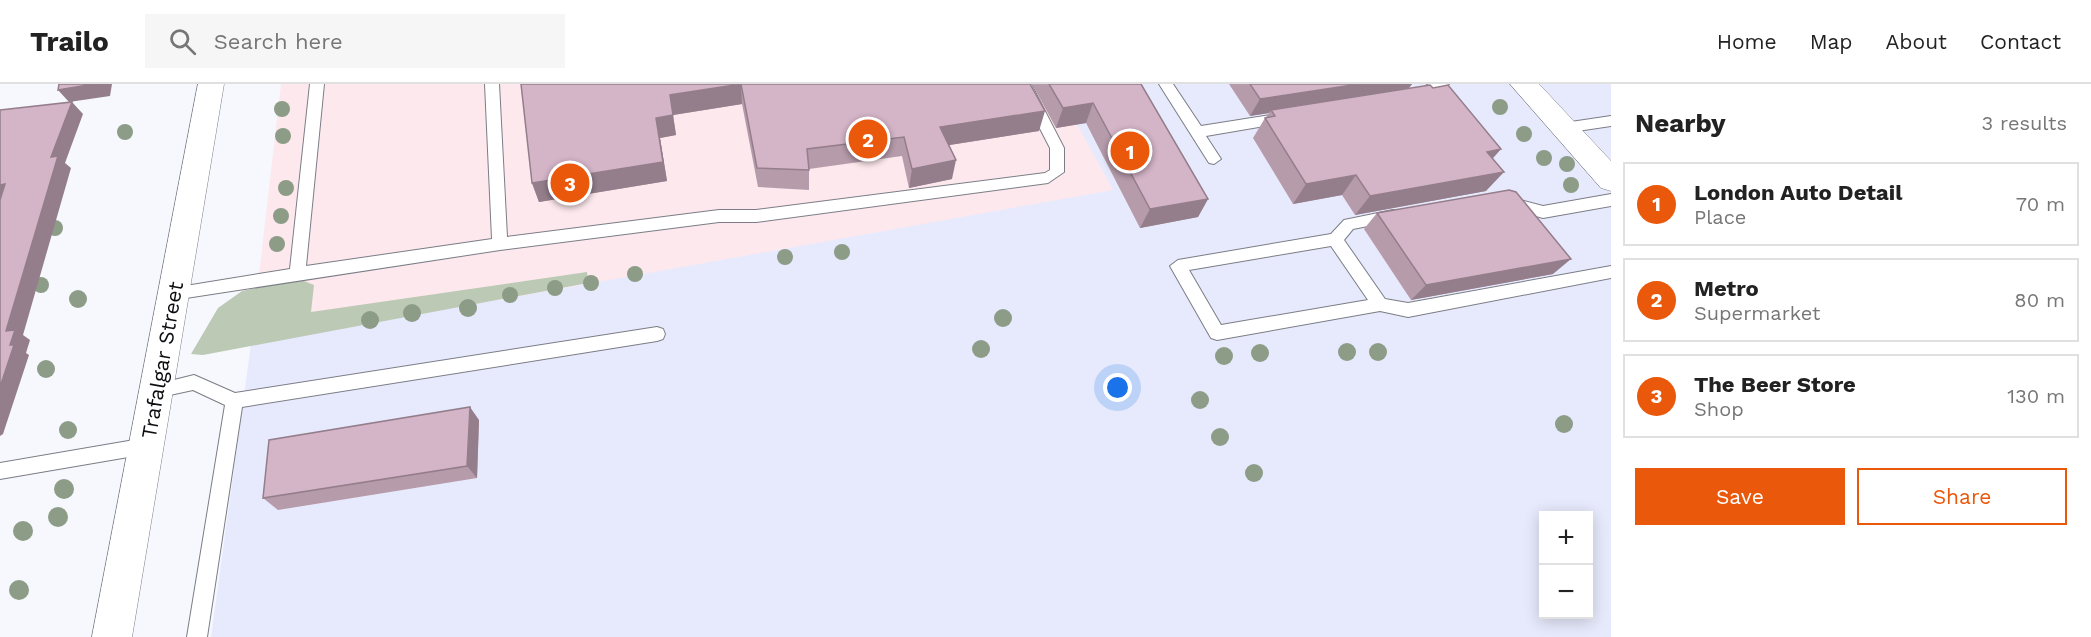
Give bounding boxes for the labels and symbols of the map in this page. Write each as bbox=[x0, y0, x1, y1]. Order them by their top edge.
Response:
pin: 2 bbox=[848, 116, 888, 162]
pin: 1 bbox=[1110, 128, 1150, 174]
pin: 3 bbox=[550, 160, 590, 206]
street label: Trafalgar Street bbox=[136, 279, 188, 440]
your location bbox=[1103, 373, 1132, 402]

